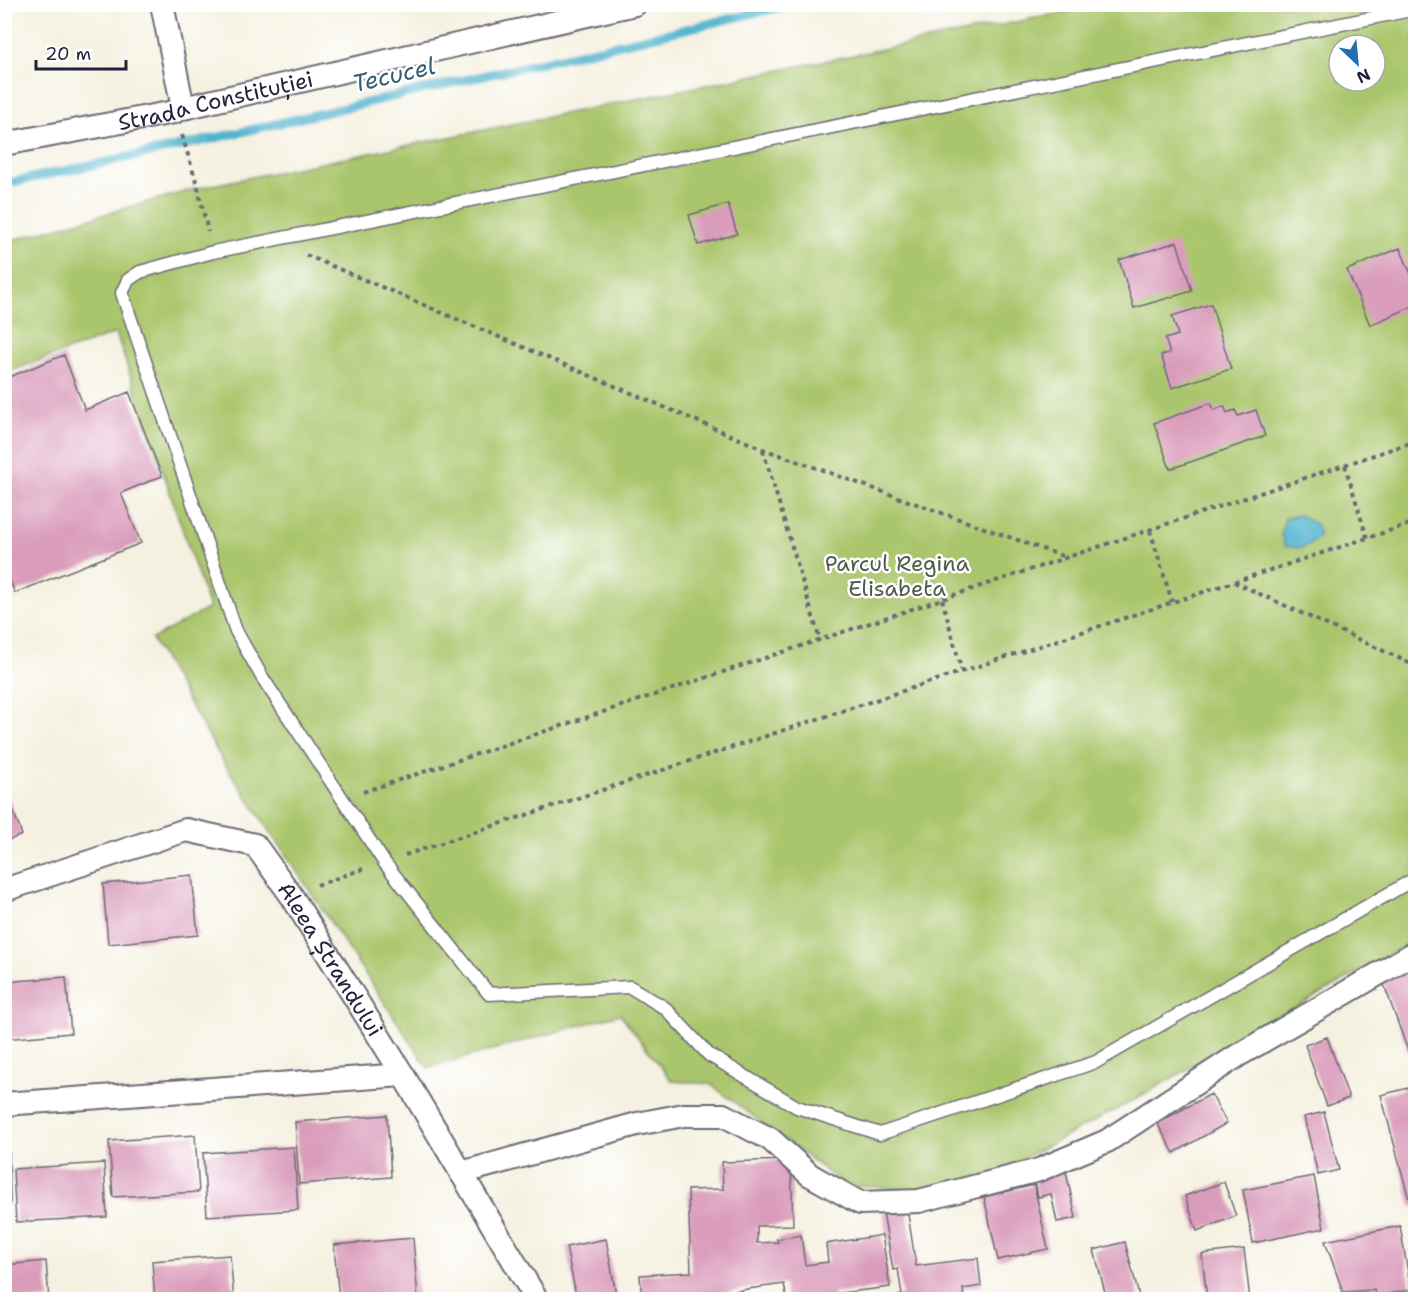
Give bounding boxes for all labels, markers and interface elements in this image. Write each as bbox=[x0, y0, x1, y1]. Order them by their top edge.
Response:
scale bar bbox=[36, 33, 126, 71]
north arrow bbox=[1327, 33, 1387, 93]
text: 20 m bbox=[45, 42, 91, 66]
water label: Tecucel bbox=[349, 50, 439, 100]
text: N bbox=[1353, 64, 1374, 88]
street label: Strada Constituției bbox=[116, 65, 316, 137]
park label: Parcul Regina Elisabeta bbox=[825, 549, 970, 603]
street label: Aleea Ștrandului bbox=[271, 876, 389, 1042]

